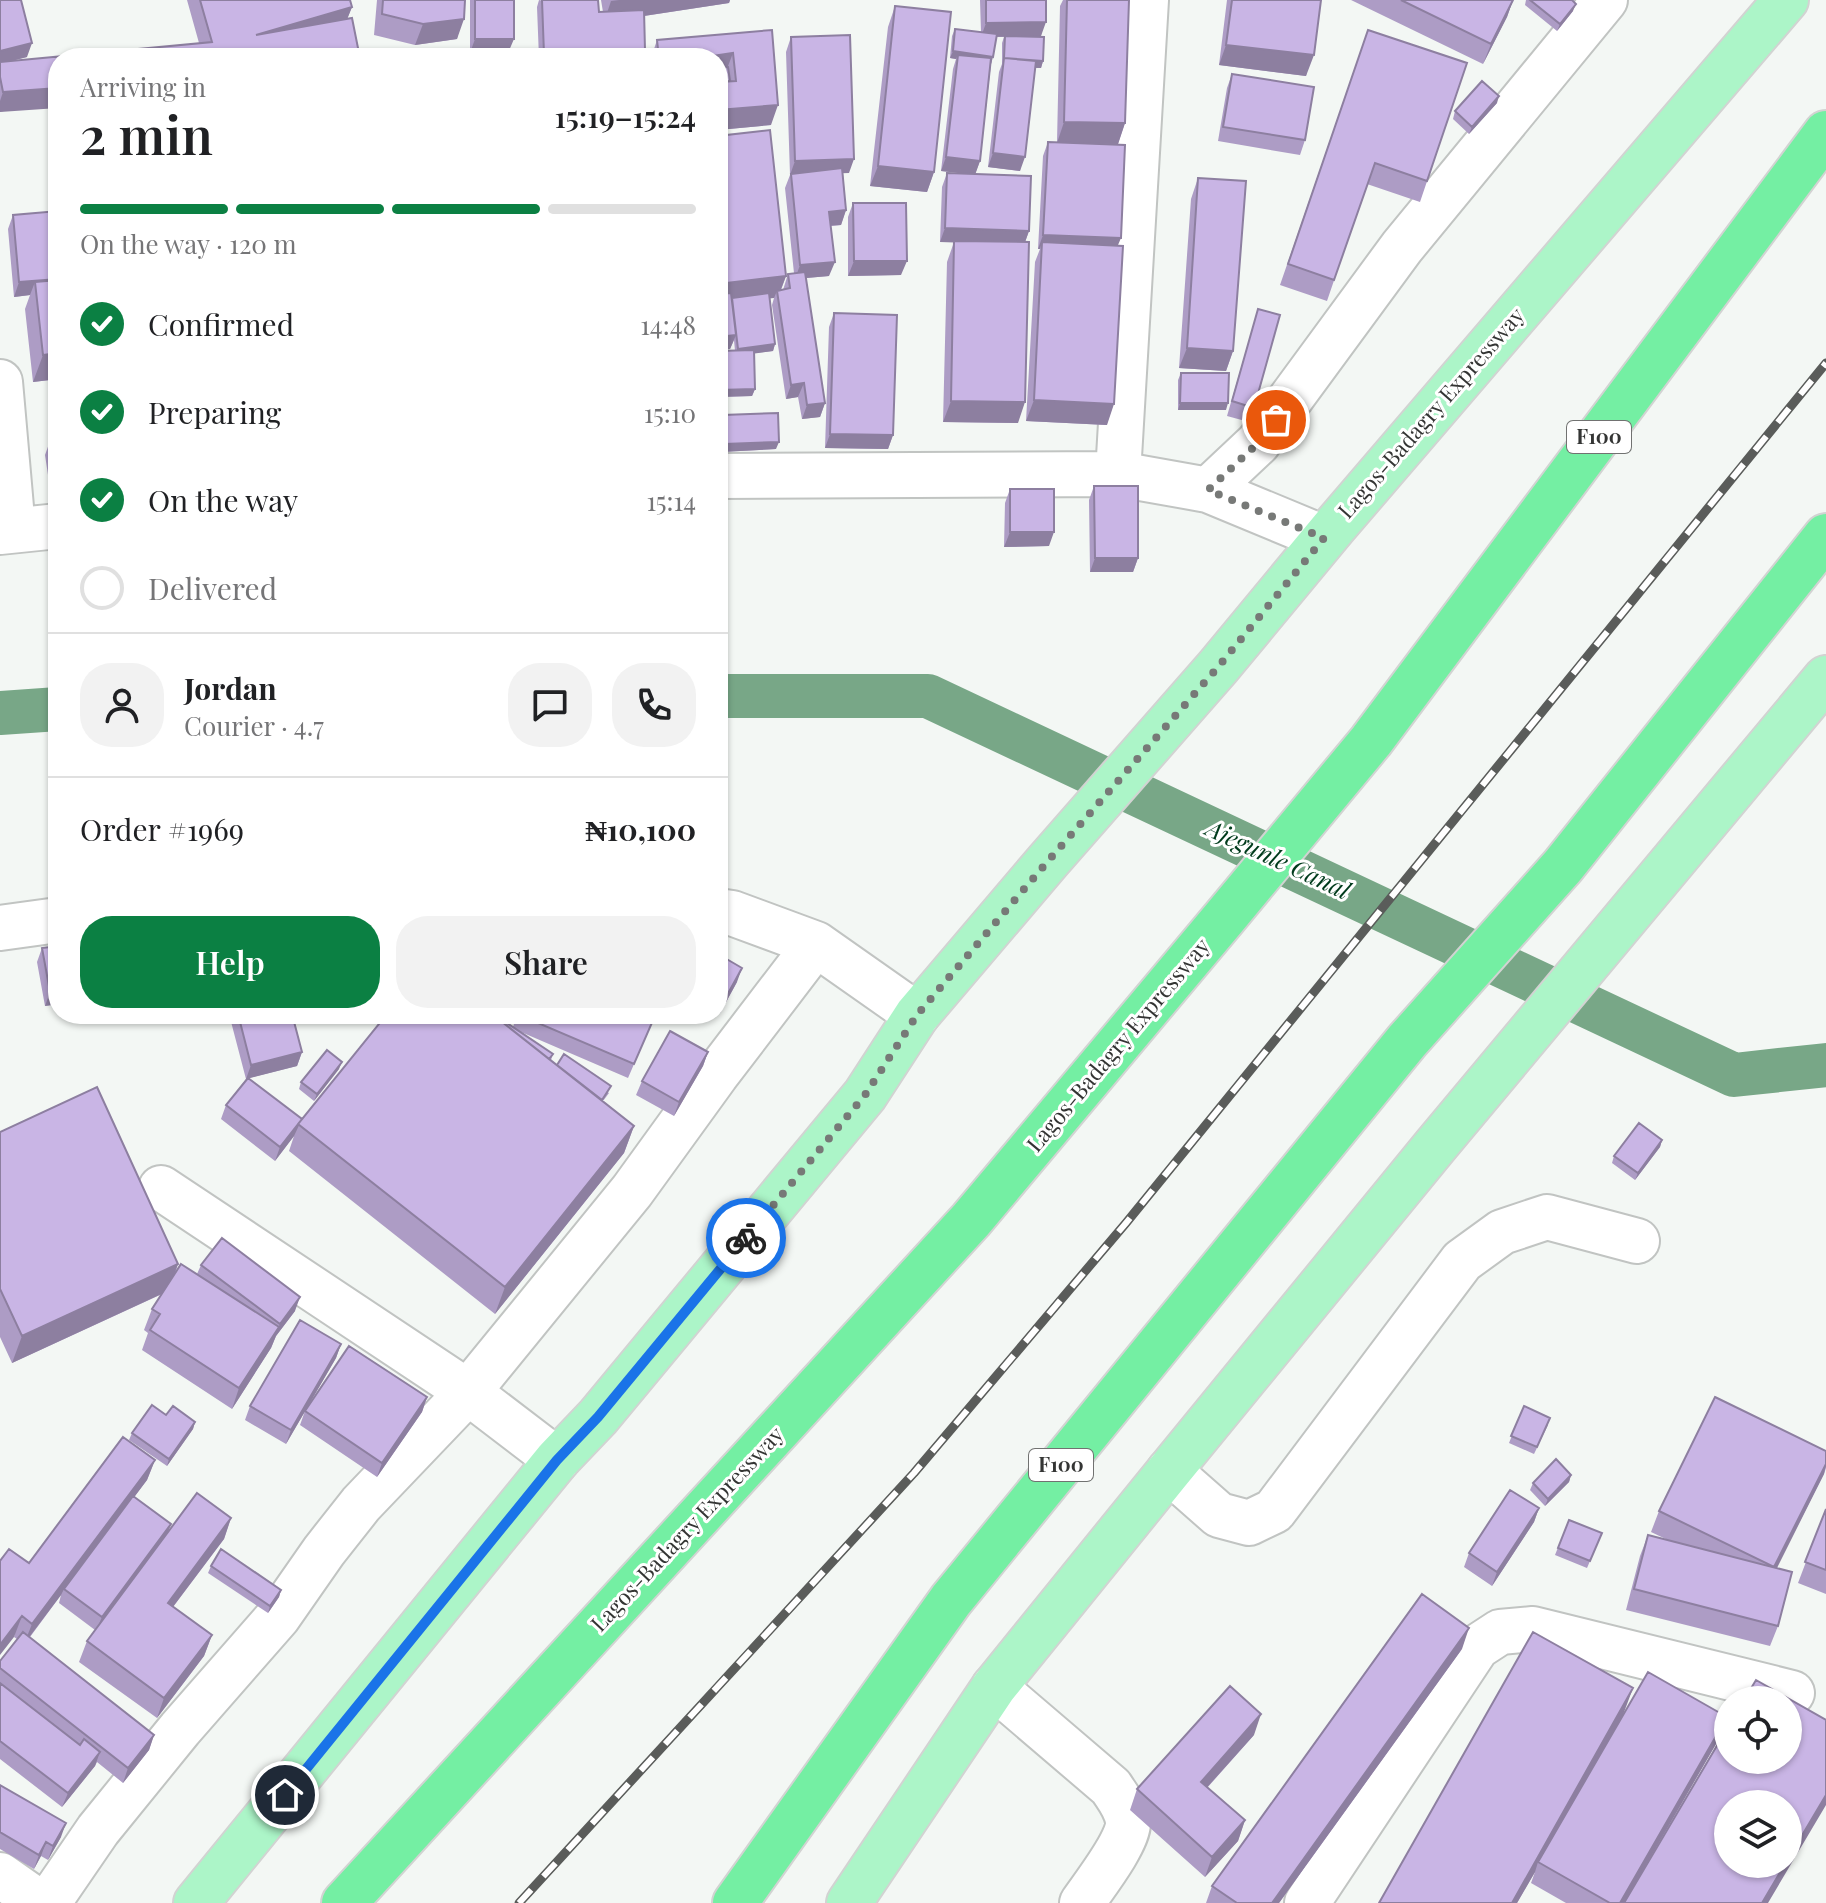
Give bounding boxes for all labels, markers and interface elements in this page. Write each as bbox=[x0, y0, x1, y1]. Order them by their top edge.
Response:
text: Arriving in bbox=[80, 69, 206, 104]
text: 15:19–15:24 bbox=[554, 96, 696, 136]
text: 2 min bbox=[80, 99, 213, 168]
text: On the way · 120 m bbox=[80, 226, 297, 261]
street label: Lagos-Badagry Expressway bbox=[1330, 300, 1530, 524]
icon: check bbox=[80, 302, 124, 346]
text: Confirmed bbox=[148, 304, 294, 344]
text: 14:48 bbox=[640, 307, 696, 342]
pin bbox=[1242, 386, 1310, 454]
icon: check bbox=[80, 390, 124, 434]
text: Preparing bbox=[148, 392, 281, 432]
text: 15:10 bbox=[644, 395, 696, 430]
icon: bag bbox=[1254, 398, 1298, 442]
road number: F100 bbox=[1567, 421, 1631, 453]
icon: check bbox=[80, 478, 124, 522]
text: On the way bbox=[148, 480, 298, 520]
text: 15:14 bbox=[647, 483, 696, 518]
text: Delivered bbox=[148, 568, 277, 608]
button: person bbox=[80, 663, 164, 747]
button: chat bbox=[508, 663, 592, 747]
button: phone bbox=[612, 663, 696, 747]
text: Jordan bbox=[184, 668, 277, 708]
text: Courier · 4.7 bbox=[184, 708, 324, 743]
text: Order #1969 bbox=[80, 809, 244, 849]
text: ₦10,100 bbox=[585, 809, 696, 849]
water label: Ajegunle Canal bbox=[1199, 810, 1357, 906]
button: Help bbox=[80, 916, 380, 1008]
button: Share bbox=[396, 916, 696, 1008]
street label: Lagos-Badagry Expressway bbox=[1019, 931, 1216, 1158]
courier bbox=[706, 1198, 786, 1278]
icon: bike bbox=[724, 1216, 768, 1260]
street label: Lagos-Badagry Expressway bbox=[583, 1419, 789, 1637]
road number: F100 bbox=[1029, 1449, 1093, 1481]
map controls bbox=[1714, 1686, 1802, 1878]
button: locate bbox=[1714, 1686, 1802, 1774]
pin bbox=[251, 1761, 319, 1829]
icon: home bbox=[263, 1773, 307, 1817]
button: layers bbox=[1714, 1790, 1802, 1878]

